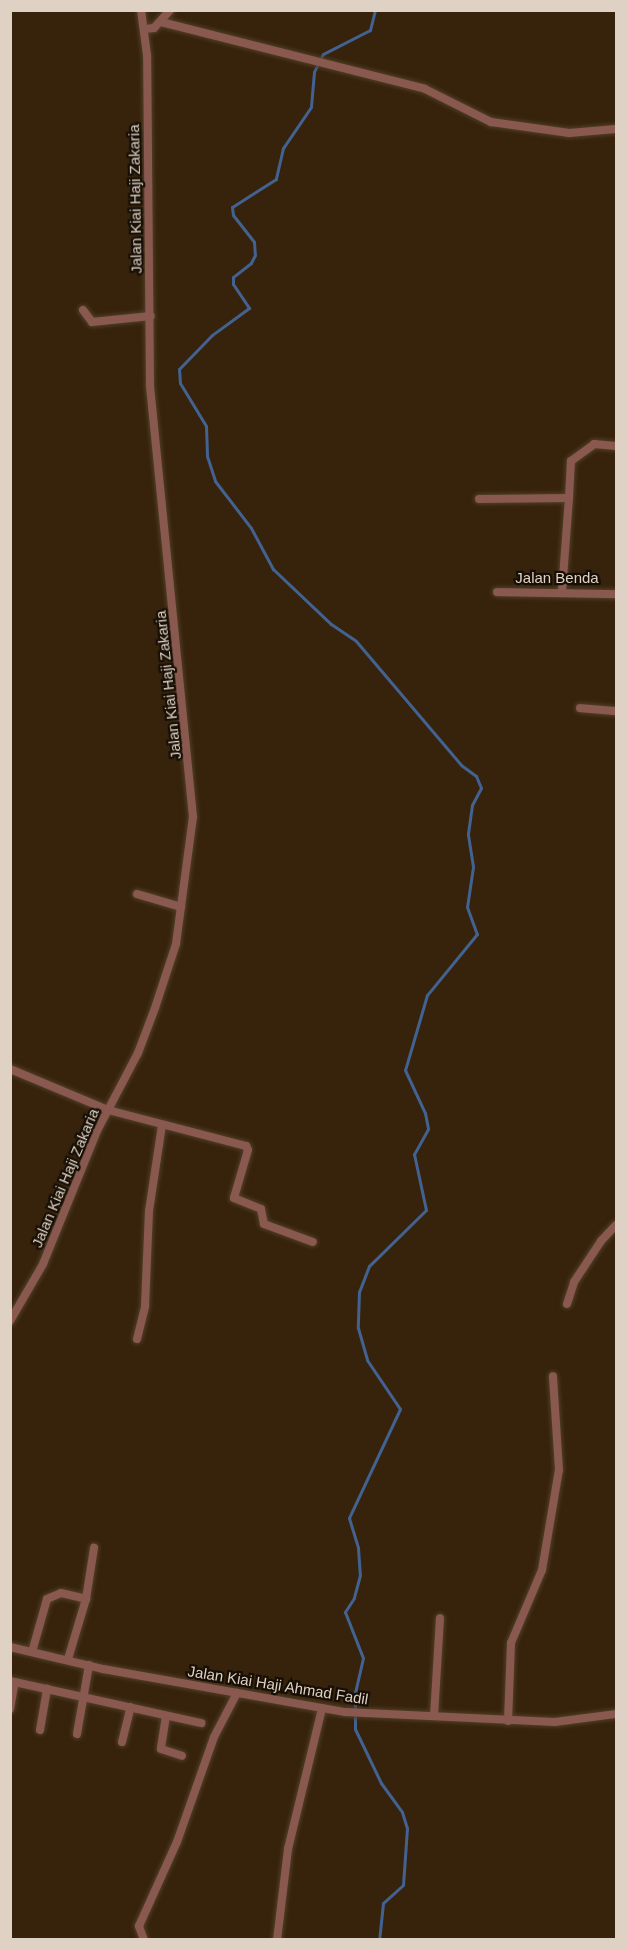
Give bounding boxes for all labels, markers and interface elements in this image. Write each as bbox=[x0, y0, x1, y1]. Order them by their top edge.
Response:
street label: Jalan Kiai Haji Zakaria bbox=[125, 124, 145, 274]
street label: Jalan Benda bbox=[515, 569, 599, 587]
street label: Jalan Kiai Haji Zakaria bbox=[151, 610, 185, 760]
street label: Jalan Kiai Haji Zakaria bbox=[28, 1106, 102, 1250]
street label: Jalan Kiai Haji Ahmad Fadil bbox=[186, 1662, 370, 1708]

